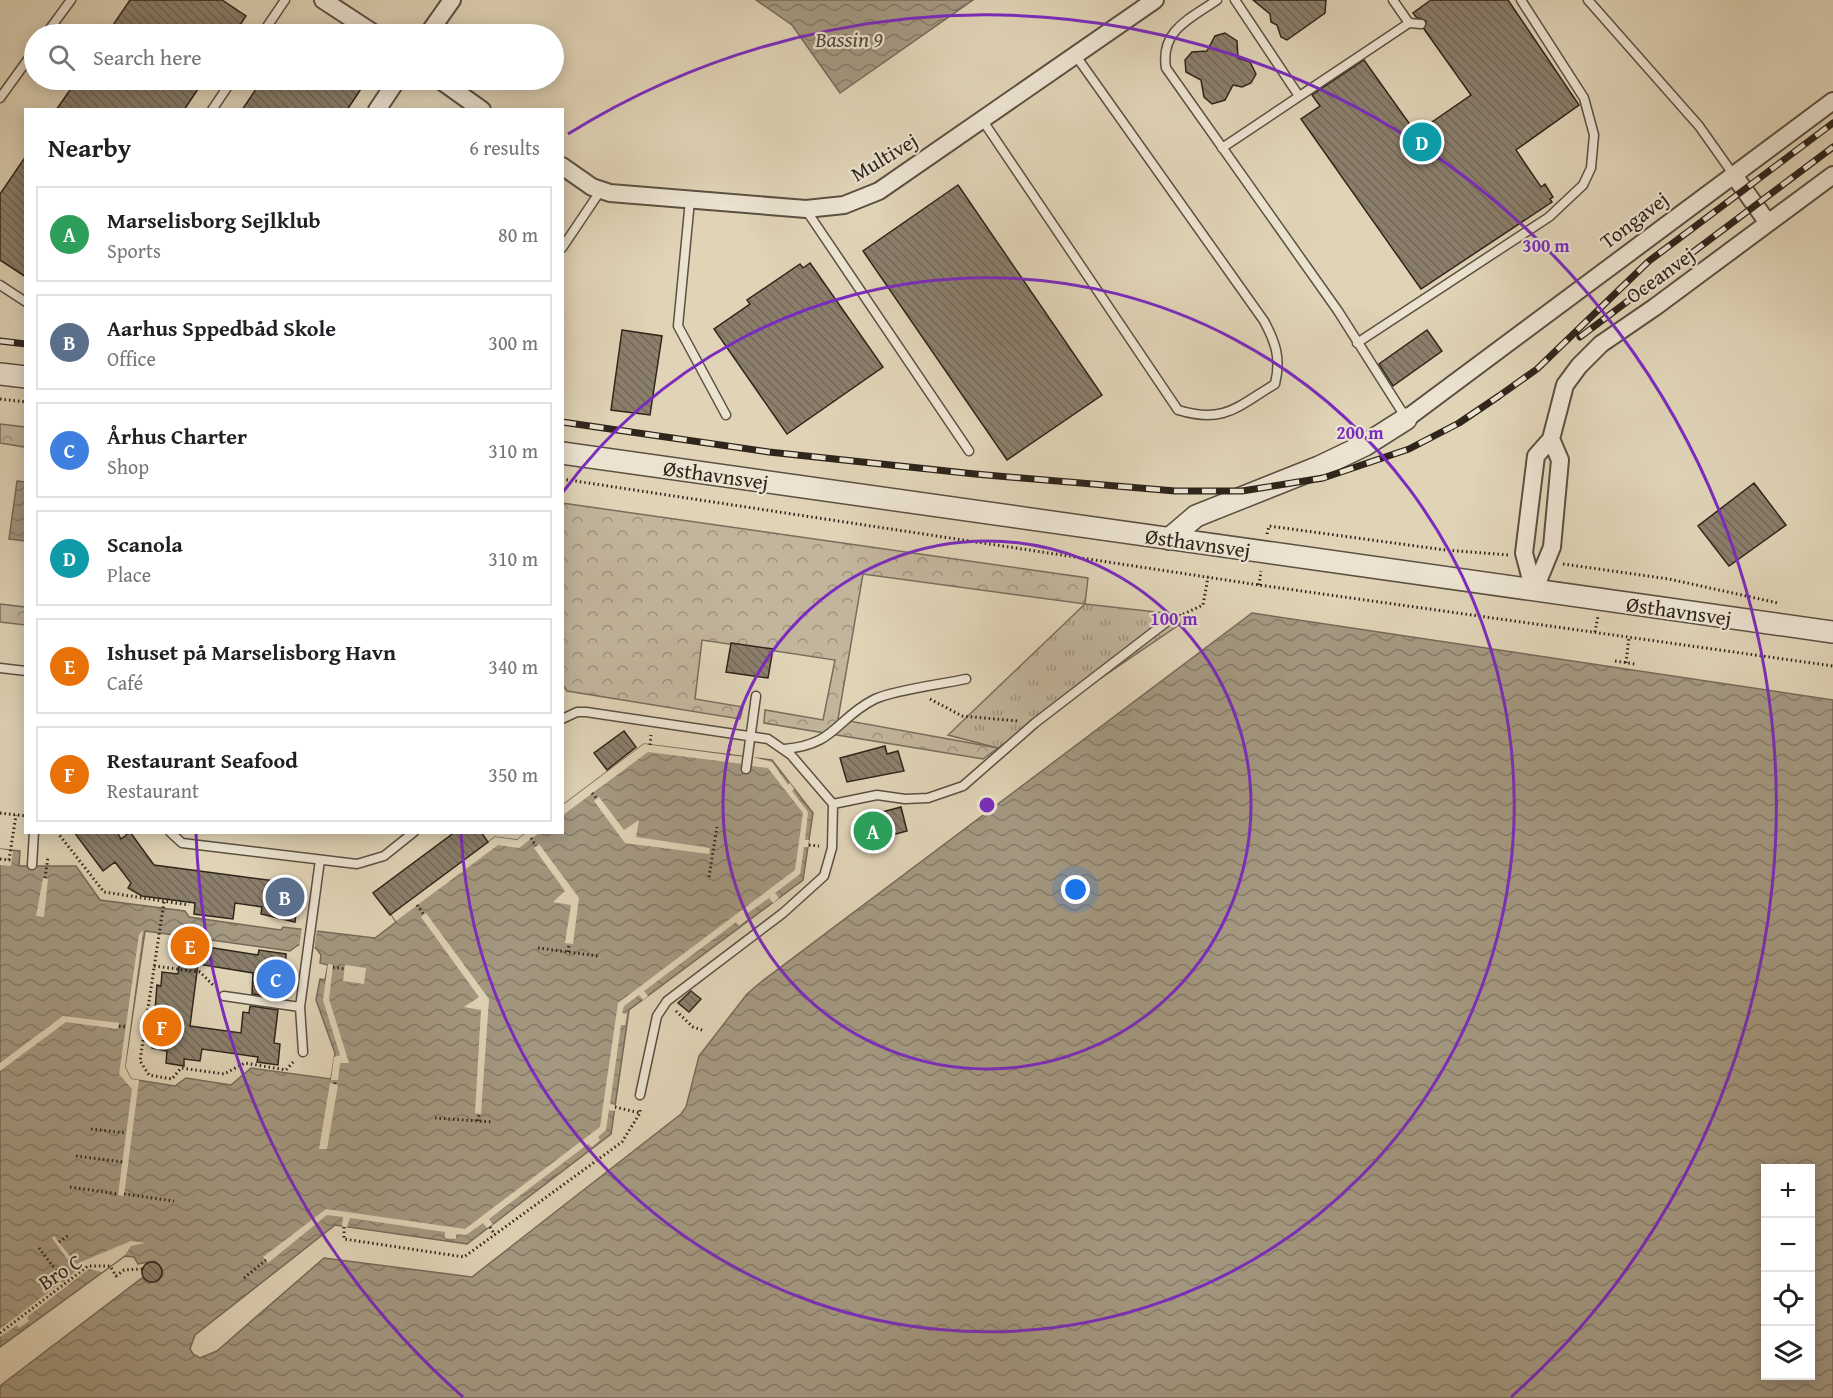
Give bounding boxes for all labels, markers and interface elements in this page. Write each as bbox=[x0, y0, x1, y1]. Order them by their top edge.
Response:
water label: Bassin 9 bbox=[814, 23, 883, 55]
search box bbox=[24, 24, 564, 90]
icon: search bbox=[45, 41, 78, 74]
text: Search here bbox=[93, 41, 202, 73]
pin: D bbox=[1402, 120, 1442, 164]
street label: Multivej bbox=[845, 125, 923, 189]
text: Nearby bbox=[48, 128, 131, 167]
text: 6 results bbox=[469, 133, 540, 162]
street label: Tongavej bbox=[1593, 184, 1675, 256]
text: Marselisborg Sejlklub bbox=[107, 204, 321, 236]
text: A bbox=[63, 220, 76, 249]
text: 80 m bbox=[498, 220, 538, 249]
text: 300 m bbox=[1522, 232, 1570, 259]
text: Sports bbox=[107, 236, 161, 265]
street label: Oceanvej bbox=[1619, 239, 1701, 311]
text: Aarhus Sppedbåd Skole bbox=[107, 312, 336, 344]
text: B bbox=[63, 328, 76, 357]
text: 300 m bbox=[488, 328, 538, 357]
text: Office bbox=[107, 344, 156, 373]
text: 200 m bbox=[1336, 419, 1384, 446]
text: Århus Charter bbox=[107, 420, 247, 452]
text: C bbox=[64, 436, 75, 465]
text: 310 m bbox=[488, 436, 538, 465]
text: Shop bbox=[107, 452, 149, 481]
street label: Østhavnsvej bbox=[661, 452, 771, 498]
street label: Østhavnsvej bbox=[1143, 520, 1253, 566]
text: Scanola bbox=[107, 528, 183, 560]
text: D bbox=[63, 544, 76, 573]
text: 310 m bbox=[488, 544, 538, 573]
text: Place bbox=[107, 560, 151, 589]
street label: Østhavnsvej bbox=[1624, 588, 1734, 634]
text: 100 m bbox=[1150, 605, 1198, 632]
text: Ishuset på Marselisborg Havn bbox=[107, 636, 396, 668]
text: E bbox=[64, 652, 75, 681]
text: 340 m bbox=[488, 652, 538, 681]
text: Café bbox=[107, 668, 143, 697]
text: Restaurant Seafood bbox=[107, 744, 298, 776]
text: F bbox=[64, 760, 75, 789]
text: 350 m bbox=[488, 760, 538, 789]
text: Restaurant bbox=[107, 776, 199, 805]
centre of rings bbox=[977, 795, 997, 815]
pin: A bbox=[854, 808, 892, 854]
pin: B bbox=[266, 874, 304, 920]
your location bbox=[1061, 875, 1090, 904]
pin: E bbox=[170, 924, 210, 968]
pin: C bbox=[256, 956, 296, 1002]
pin: F bbox=[142, 1004, 182, 1050]
map controls bbox=[1761, 1164, 1815, 1380]
button: + bbox=[1761, 1164, 1815, 1218]
button: − bbox=[1761, 1218, 1815, 1272]
street label: Bro C bbox=[32, 1246, 88, 1298]
button: locate bbox=[1761, 1272, 1815, 1326]
button: layers bbox=[1761, 1326, 1815, 1380]

